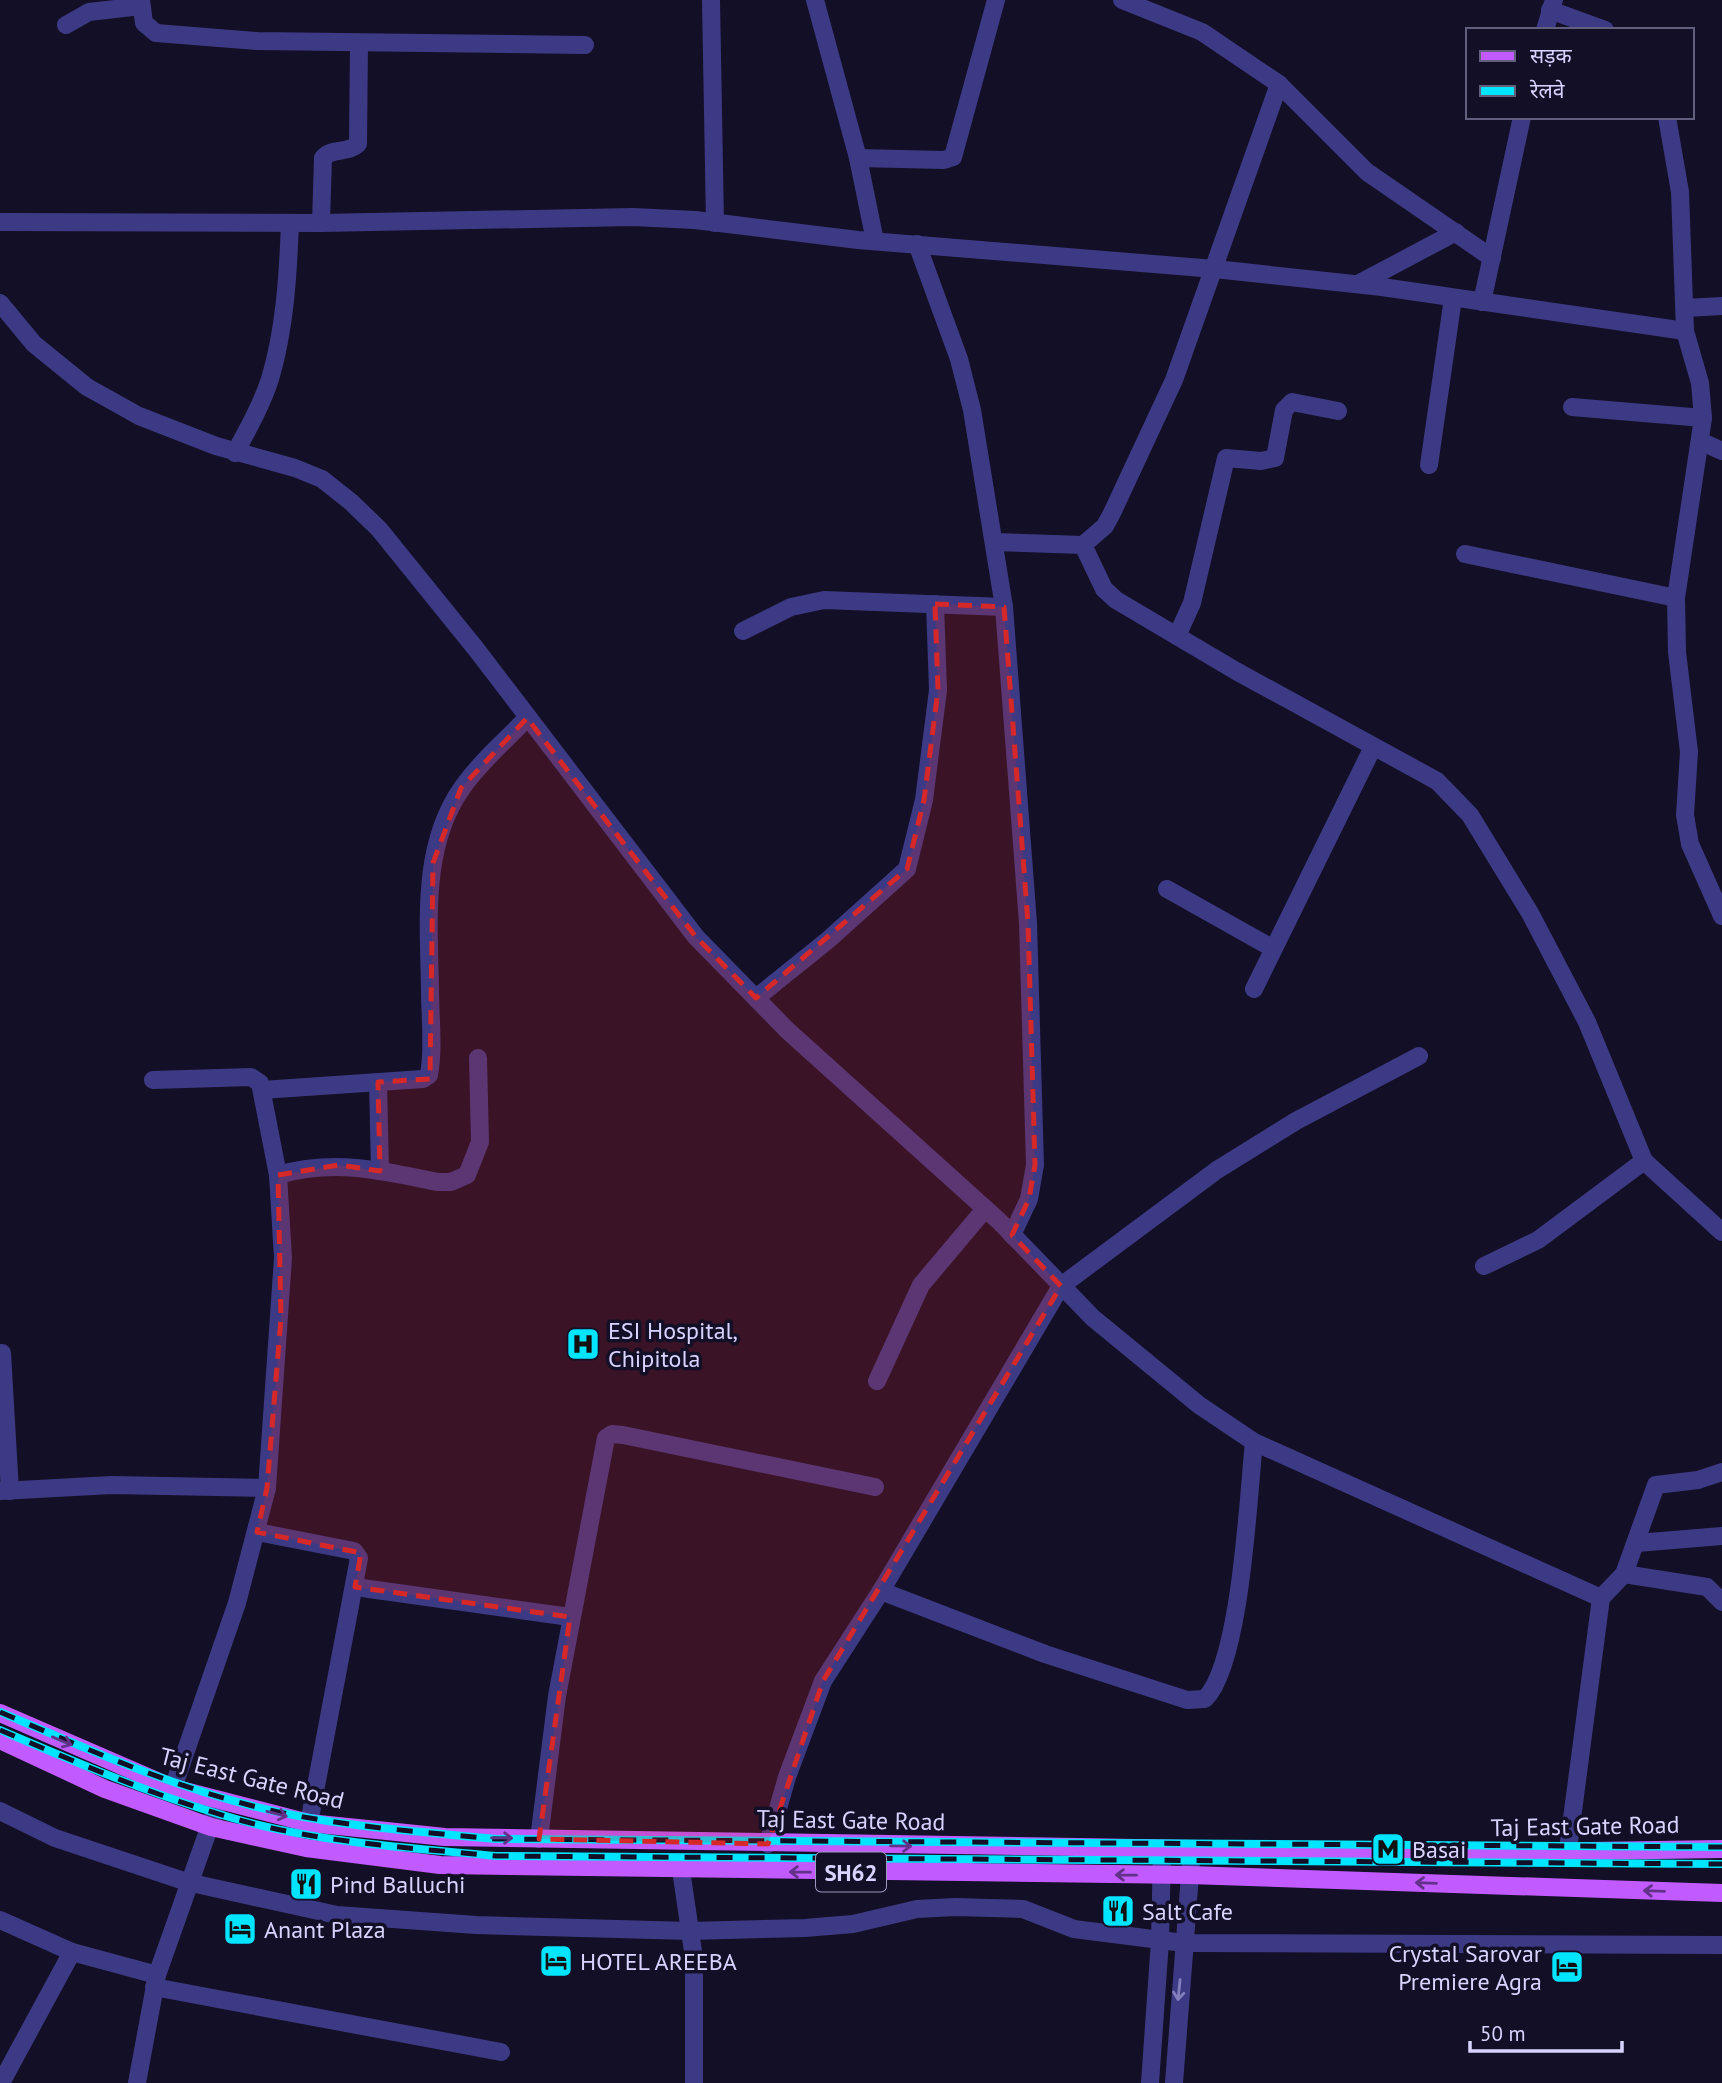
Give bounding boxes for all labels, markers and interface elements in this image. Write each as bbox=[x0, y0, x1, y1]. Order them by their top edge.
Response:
legend bbox=[1466, 28, 1694, 119]
text: सड़क bbox=[1530, 42, 1572, 69]
text: रेलवे bbox=[1529, 77, 1565, 104]
place label: ESI Hospital, Chipitola bbox=[608, 1315, 738, 1374]
hospital icon: ESI Hospital, Chipitola bbox=[564, 1325, 602, 1363]
one-way arrow bbox=[50, 1736, 72, 1749]
street label: Taj East Gate Road bbox=[157, 1740, 347, 1816]
street label: Taj East Gate Road bbox=[756, 1803, 946, 1837]
one-way arrow bbox=[265, 1808, 288, 1821]
street label: Taj East Gate Road bbox=[1490, 1809, 1680, 1843]
metro station icon: Basai bbox=[1369, 1830, 1407, 1868]
one-way arrow bbox=[491, 1832, 514, 1845]
place label: Basai bbox=[1412, 1834, 1466, 1865]
one-way arrow bbox=[890, 1839, 913, 1852]
road number: SH62 bbox=[816, 1853, 886, 1892]
restaurant icon: Pind Balluchi bbox=[287, 1865, 325, 1903]
one-way arrow bbox=[789, 1865, 812, 1878]
one-way arrow bbox=[1114, 1868, 1137, 1882]
place label: Pind Balluchi bbox=[330, 1869, 466, 1900]
one-way arrow bbox=[1415, 1877, 1438, 1890]
one-way arrow bbox=[1643, 1884, 1666, 1897]
restaurant icon: Salt Cafe bbox=[1099, 1892, 1137, 1930]
place label: Salt Cafe bbox=[1142, 1896, 1233, 1927]
hotel icon: Anant Plaza bbox=[221, 1910, 259, 1948]
place label: Anant Plaza bbox=[264, 1914, 386, 1945]
place label: Crystal Sarovar Premiere Agra bbox=[1389, 1938, 1542, 1997]
hotel icon: HOTEL AREEBA bbox=[537, 1942, 575, 1980]
place label: HOTEL AREEBA bbox=[580, 1946, 737, 1977]
hotel icon: Crystal Sarovar Premiere Agra bbox=[1548, 1948, 1586, 1986]
one-way arrow bbox=[1172, 1979, 1185, 2001]
scale bar bbox=[1470, 2010, 1622, 2054]
text: 50 m bbox=[1480, 2020, 1526, 2047]

